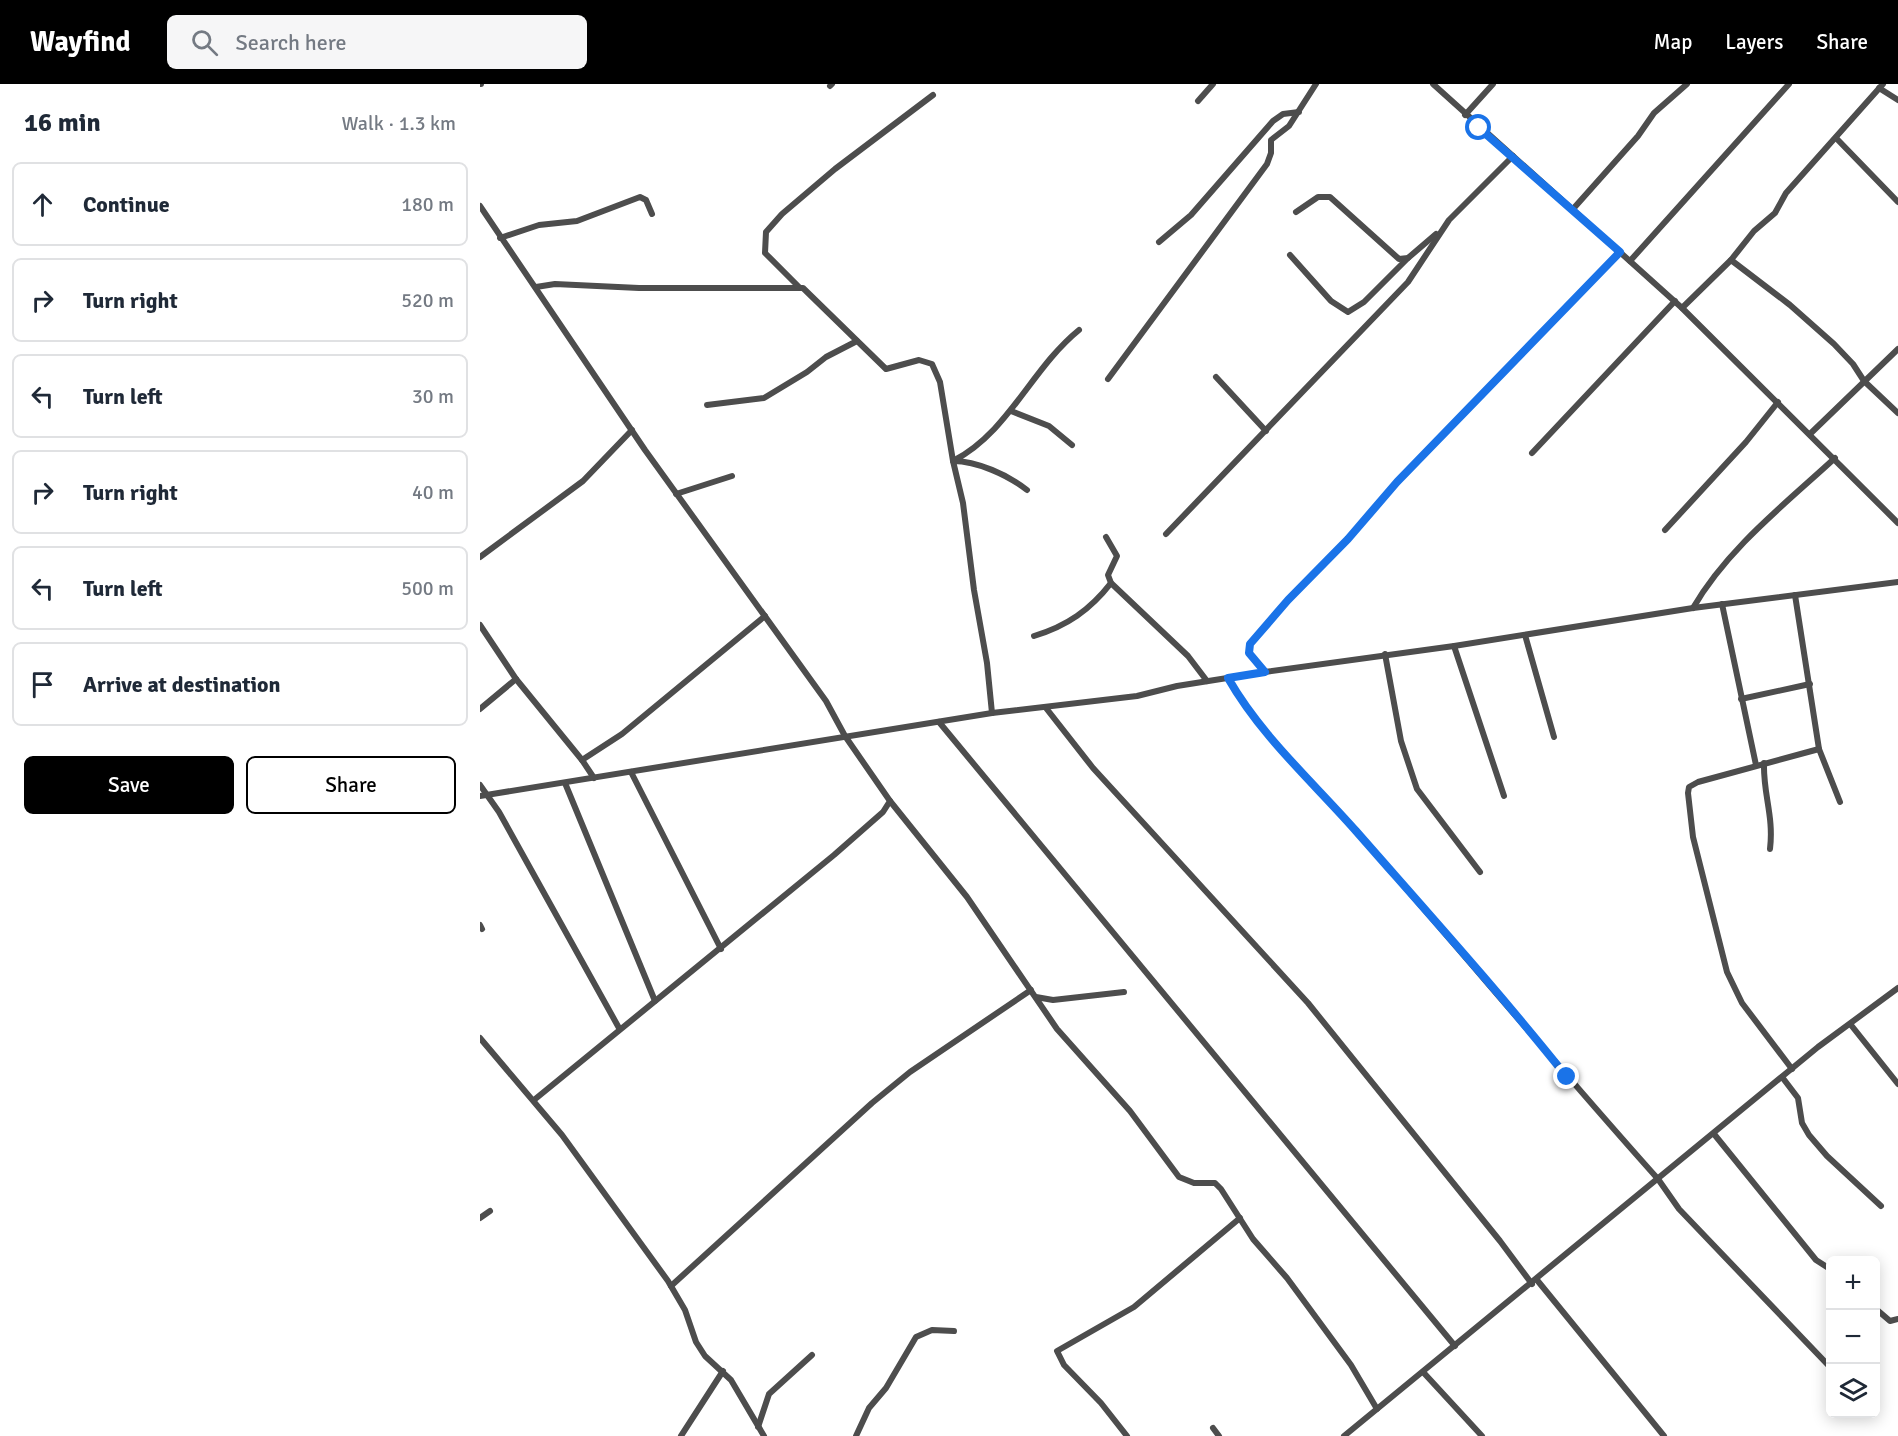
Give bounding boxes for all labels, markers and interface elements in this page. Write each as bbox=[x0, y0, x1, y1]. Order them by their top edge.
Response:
search box bbox=[167, 15, 587, 69]
text: Wayfind bbox=[30, 25, 131, 59]
icon: search bbox=[188, 26, 221, 59]
text: Search here bbox=[236, 29, 347, 56]
text: Map bbox=[1654, 29, 1692, 55]
text: Layers bbox=[1725, 29, 1783, 55]
text: Share bbox=[1816, 29, 1868, 55]
text: 16 min bbox=[24, 107, 101, 139]
text: Walk · 1.3 km bbox=[342, 111, 456, 136]
route start bbox=[1465, 114, 1491, 140]
icon: ahead bbox=[26, 188, 59, 221]
text: Continue bbox=[83, 191, 170, 218]
text: 180 m bbox=[401, 192, 454, 217]
icon: right bbox=[26, 284, 59, 317]
text: Turn right bbox=[83, 287, 178, 314]
text: 520 m bbox=[401, 288, 454, 313]
icon: left bbox=[26, 380, 59, 413]
text: Turn left bbox=[83, 383, 163, 410]
text: 30 m bbox=[412, 384, 454, 409]
icon: right bbox=[26, 476, 59, 509]
text: Turn right bbox=[83, 479, 178, 506]
text: 40 m bbox=[412, 480, 454, 505]
icon: left bbox=[26, 572, 59, 605]
text: Turn left bbox=[83, 575, 163, 602]
text: 500 m bbox=[401, 576, 454, 601]
icon: arrive bbox=[26, 668, 59, 701]
text: Arrive at destination bbox=[83, 671, 280, 698]
button: Save bbox=[24, 756, 234, 814]
button: Share bbox=[246, 756, 456, 814]
route end bbox=[1553, 1063, 1579, 1089]
map controls bbox=[1826, 1256, 1880, 1418]
button: + bbox=[1826, 1256, 1880, 1310]
button: − bbox=[1826, 1310, 1880, 1364]
button: layers bbox=[1826, 1364, 1880, 1418]

